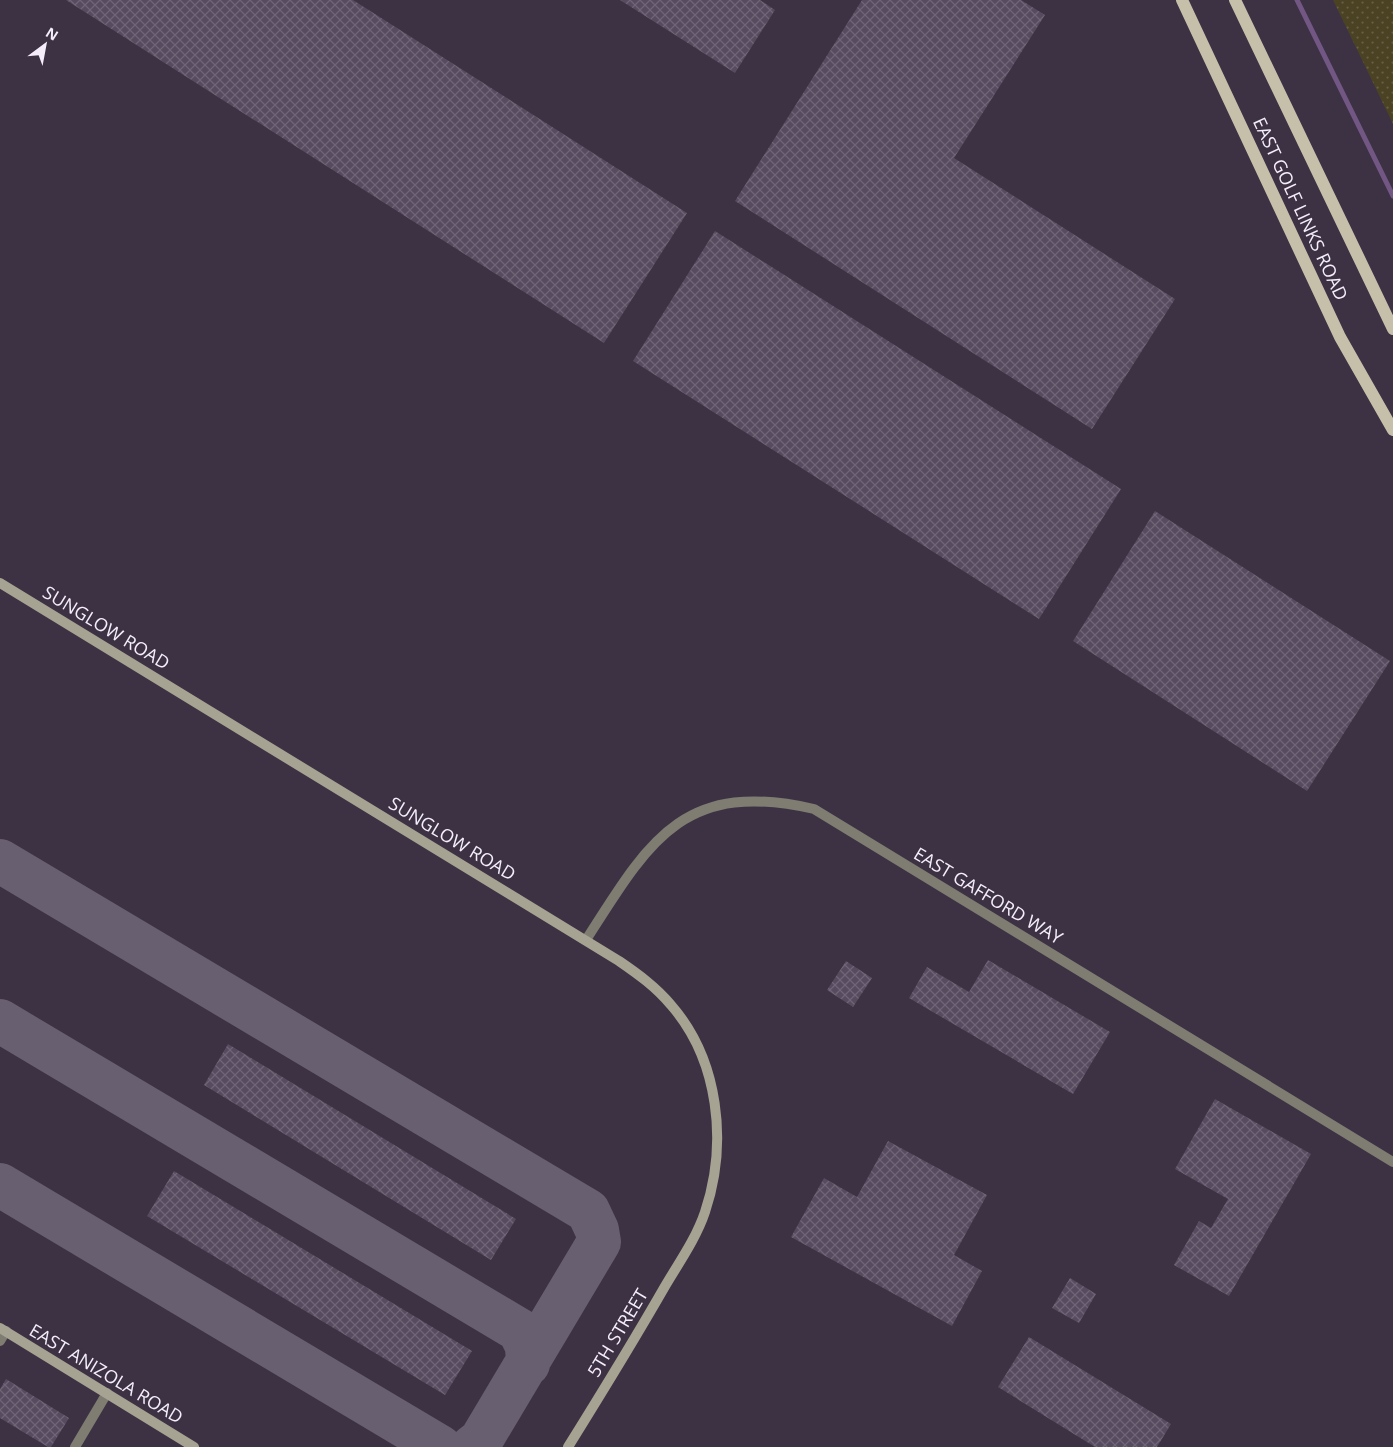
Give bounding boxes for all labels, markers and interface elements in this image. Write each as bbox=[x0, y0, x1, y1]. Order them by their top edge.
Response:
north arrow bbox=[20, 20, 70, 70]
text: N bbox=[42, 22, 62, 45]
street label: EAST GOLF LINKS ROAD bbox=[1248, 113, 1354, 304]
street label: SUNGLOW ROAD bbox=[39, 580, 174, 674]
street label: SUNGLOW ROAD bbox=[385, 791, 520, 885]
street label: EAST GAFFORD WAY bbox=[910, 841, 1068, 950]
street label: 5TH STREET bbox=[581, 1284, 653, 1381]
street label: EAST ANIZOLA ROAD bbox=[25, 1318, 188, 1429]

